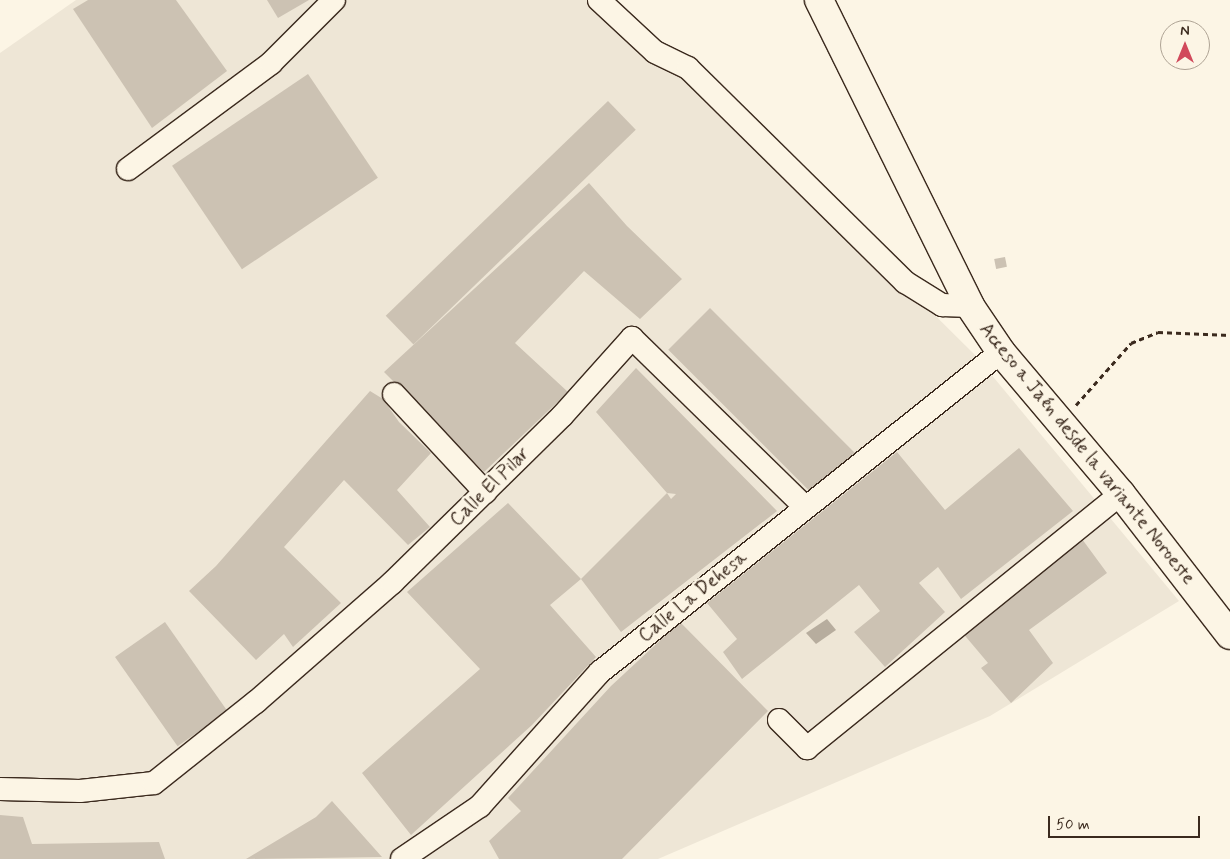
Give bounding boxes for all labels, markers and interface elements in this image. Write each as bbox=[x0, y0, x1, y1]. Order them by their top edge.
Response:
north arrow bbox=[1160, 20, 1210, 70]
text: N bbox=[1180, 22, 1190, 40]
street label: Acceso a Jaén desde la variante Noroeste bbox=[973, 317, 1201, 591]
street label: Calle El Pilar bbox=[445, 442, 535, 532]
street label: Calle La Dehesa bbox=[635, 547, 751, 647]
scale bar bbox=[1050, 806, 1202, 838]
text: 50 m bbox=[1056, 815, 1090, 835]

